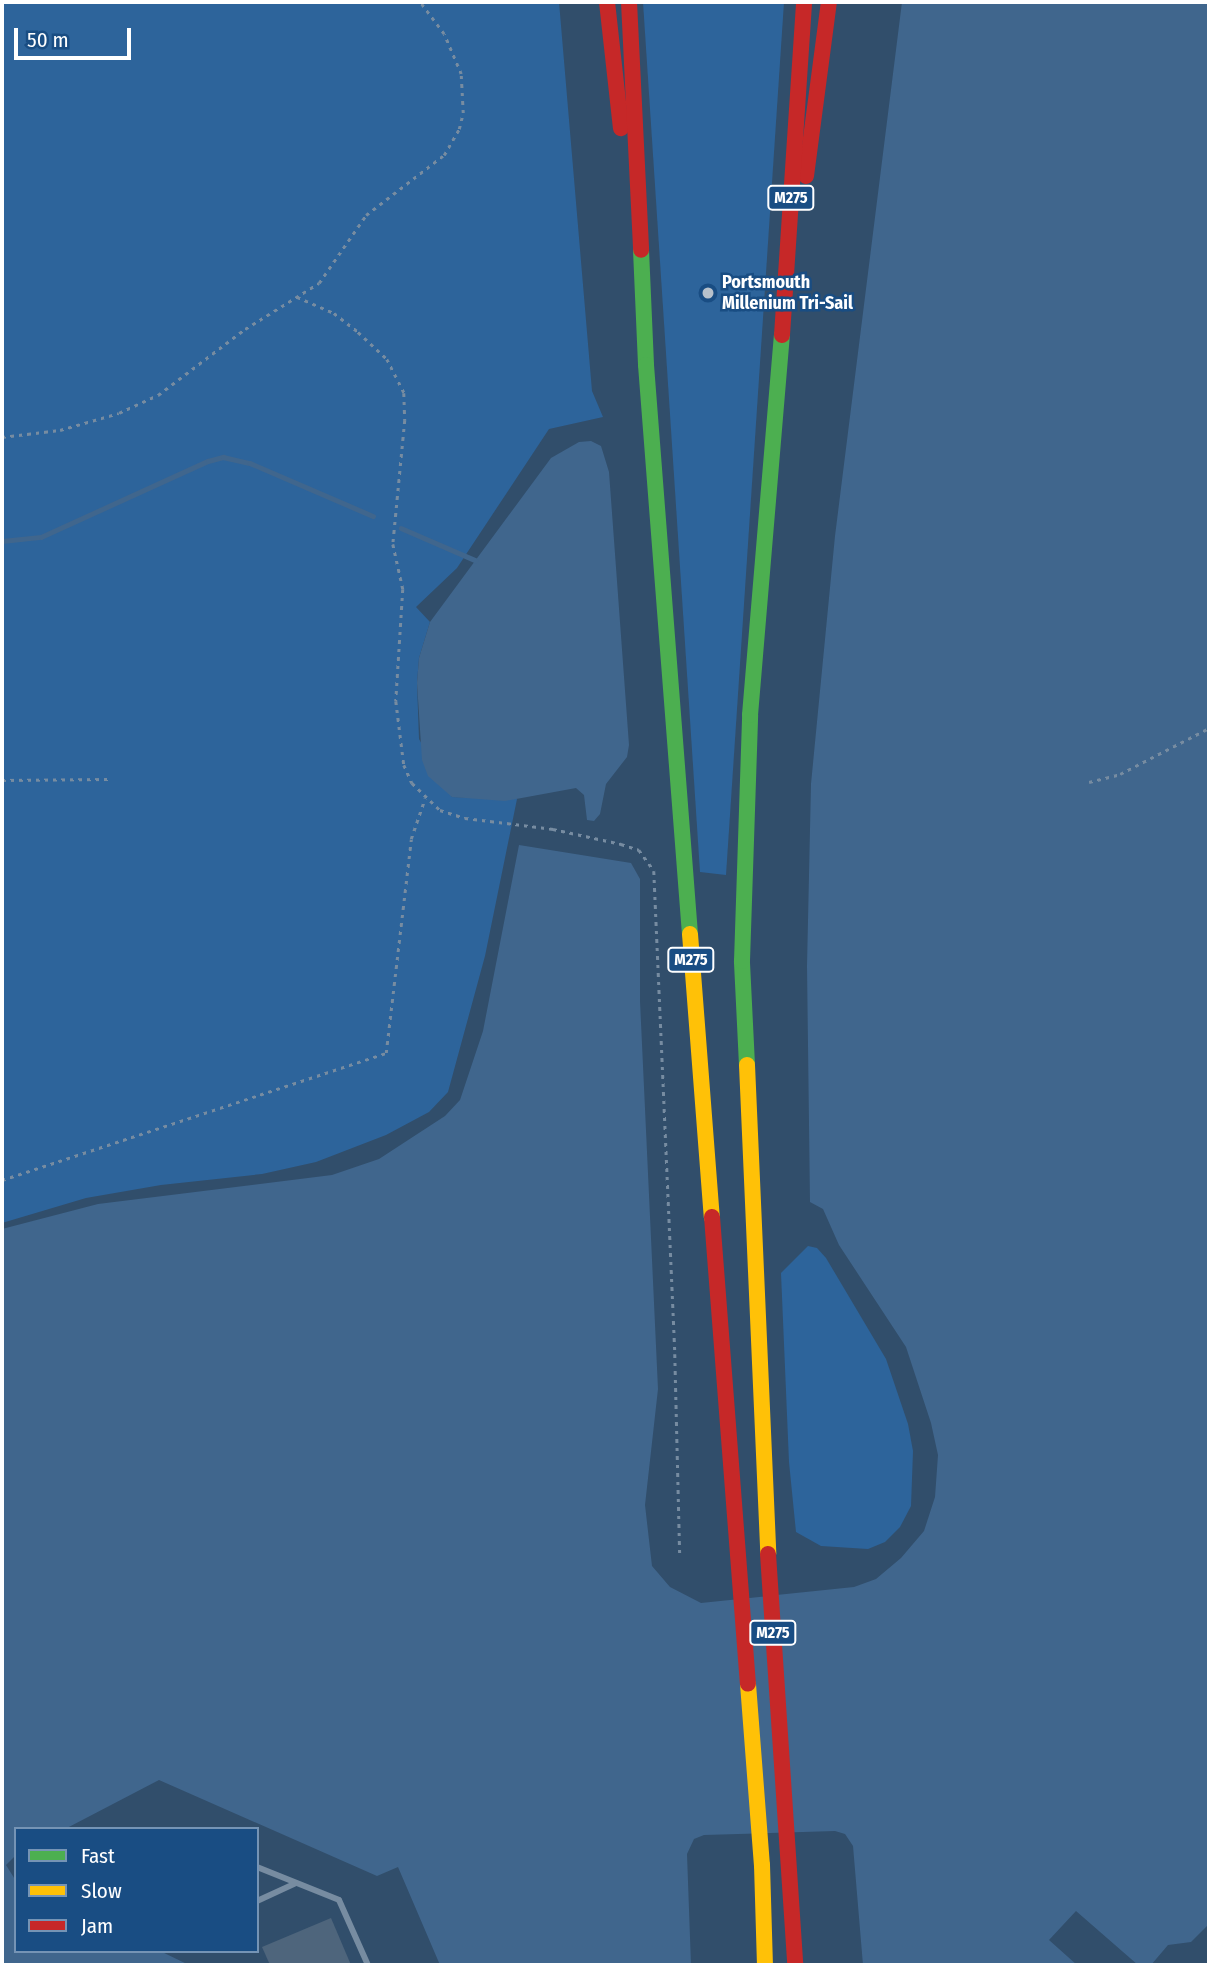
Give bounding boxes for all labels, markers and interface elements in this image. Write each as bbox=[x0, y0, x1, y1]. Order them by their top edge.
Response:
scale bar bbox=[18, 14, 135, 58]
text: 50 m bbox=[27, 27, 69, 53]
road number: M275 bbox=[766, 186, 816, 210]
place label: Portsmouth Millenium Tri-Sail bbox=[722, 272, 853, 314]
marker: Portsmouth Millenium Tri-Sail bbox=[700, 285, 716, 301]
road number: M275 bbox=[666, 948, 716, 972]
road number: M275 bbox=[748, 1620, 798, 1646]
legend bbox=[14, 1827, 259, 1953]
text: Fast bbox=[81, 1843, 115, 1869]
text: Slow bbox=[81, 1878, 122, 1904]
text: Jam bbox=[81, 1913, 113, 1939]

